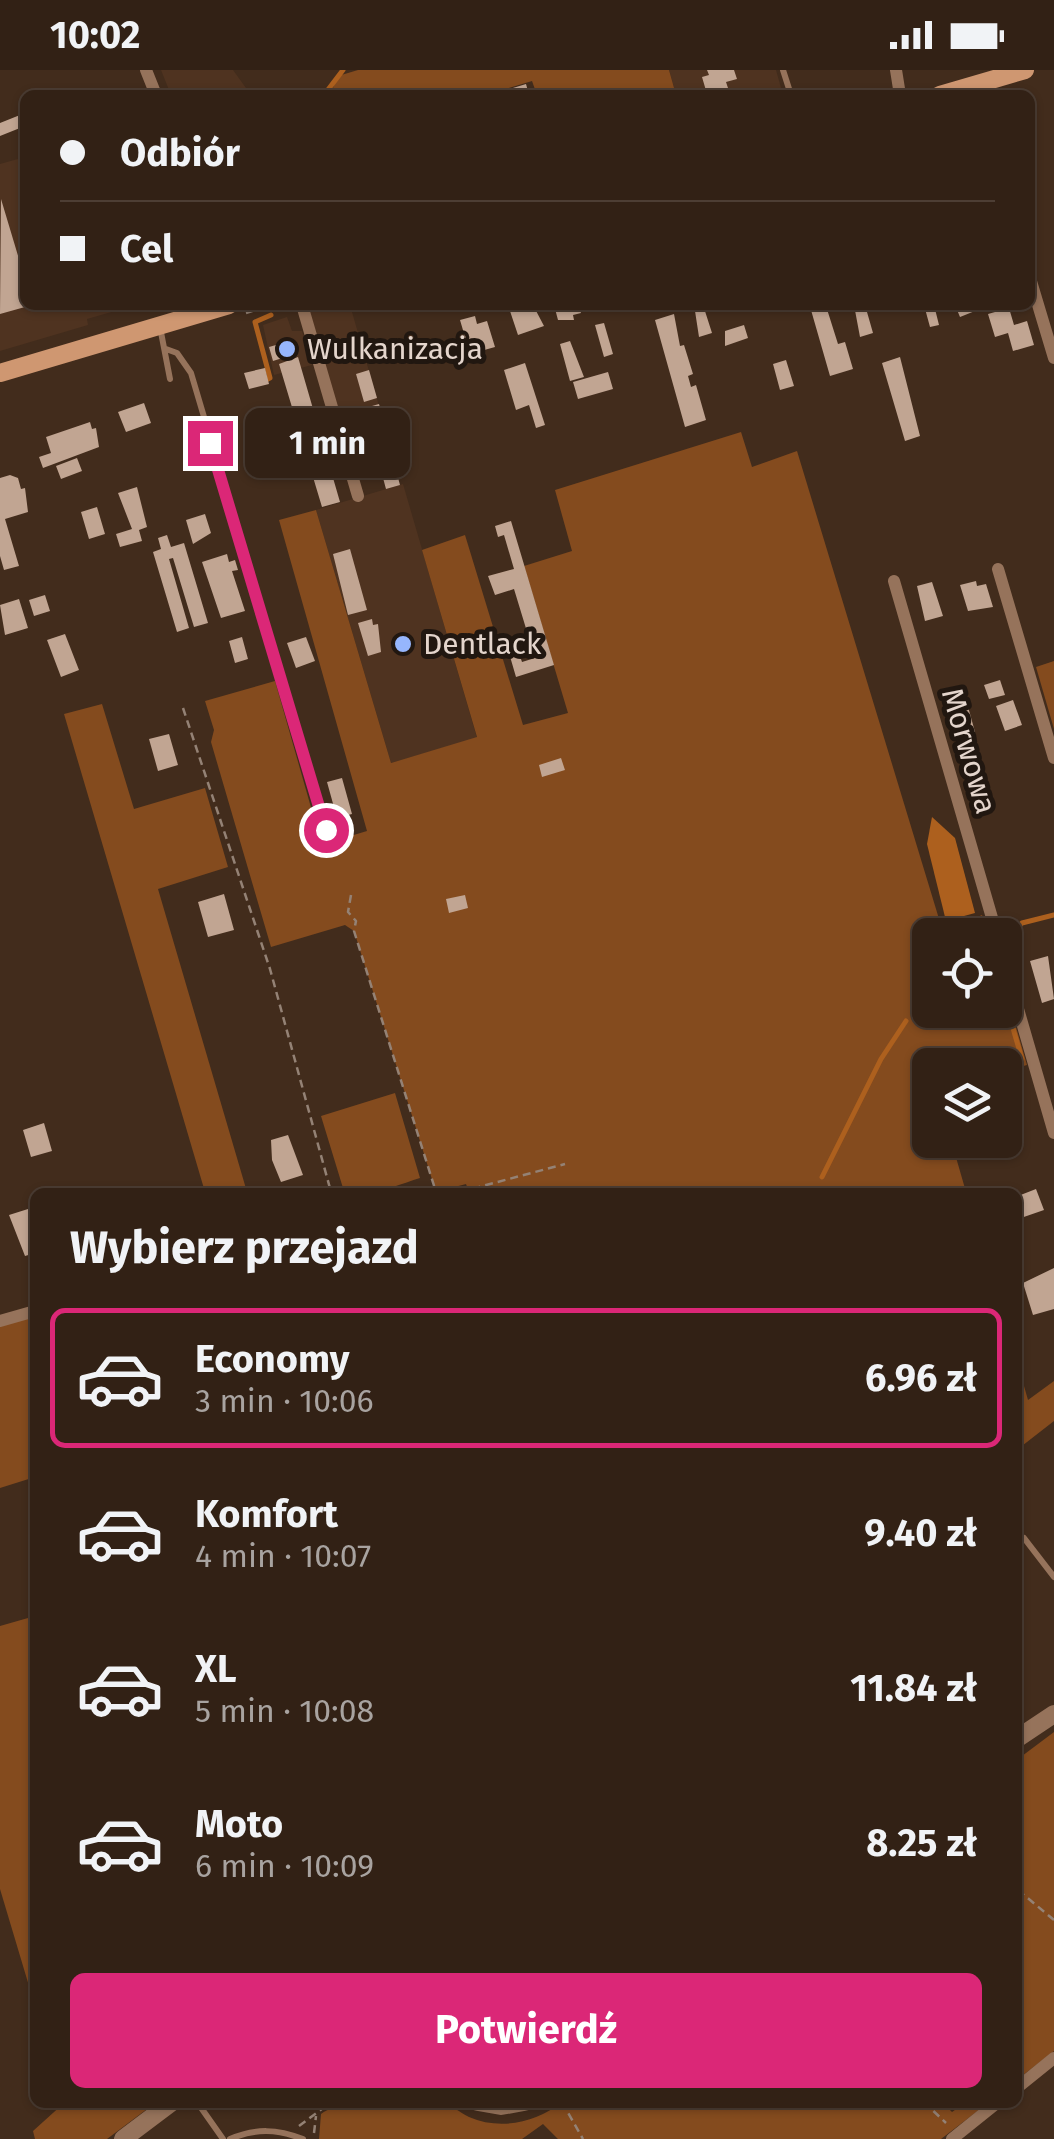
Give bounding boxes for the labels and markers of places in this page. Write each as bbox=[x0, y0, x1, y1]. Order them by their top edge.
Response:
place label: Wulkanizacja bbox=[307, 331, 483, 367]
marker: Wulkanizacja bbox=[276, 338, 298, 360]
place label: Dentlack bbox=[423, 626, 542, 662]
marker: Dentlack bbox=[392, 633, 414, 655]

